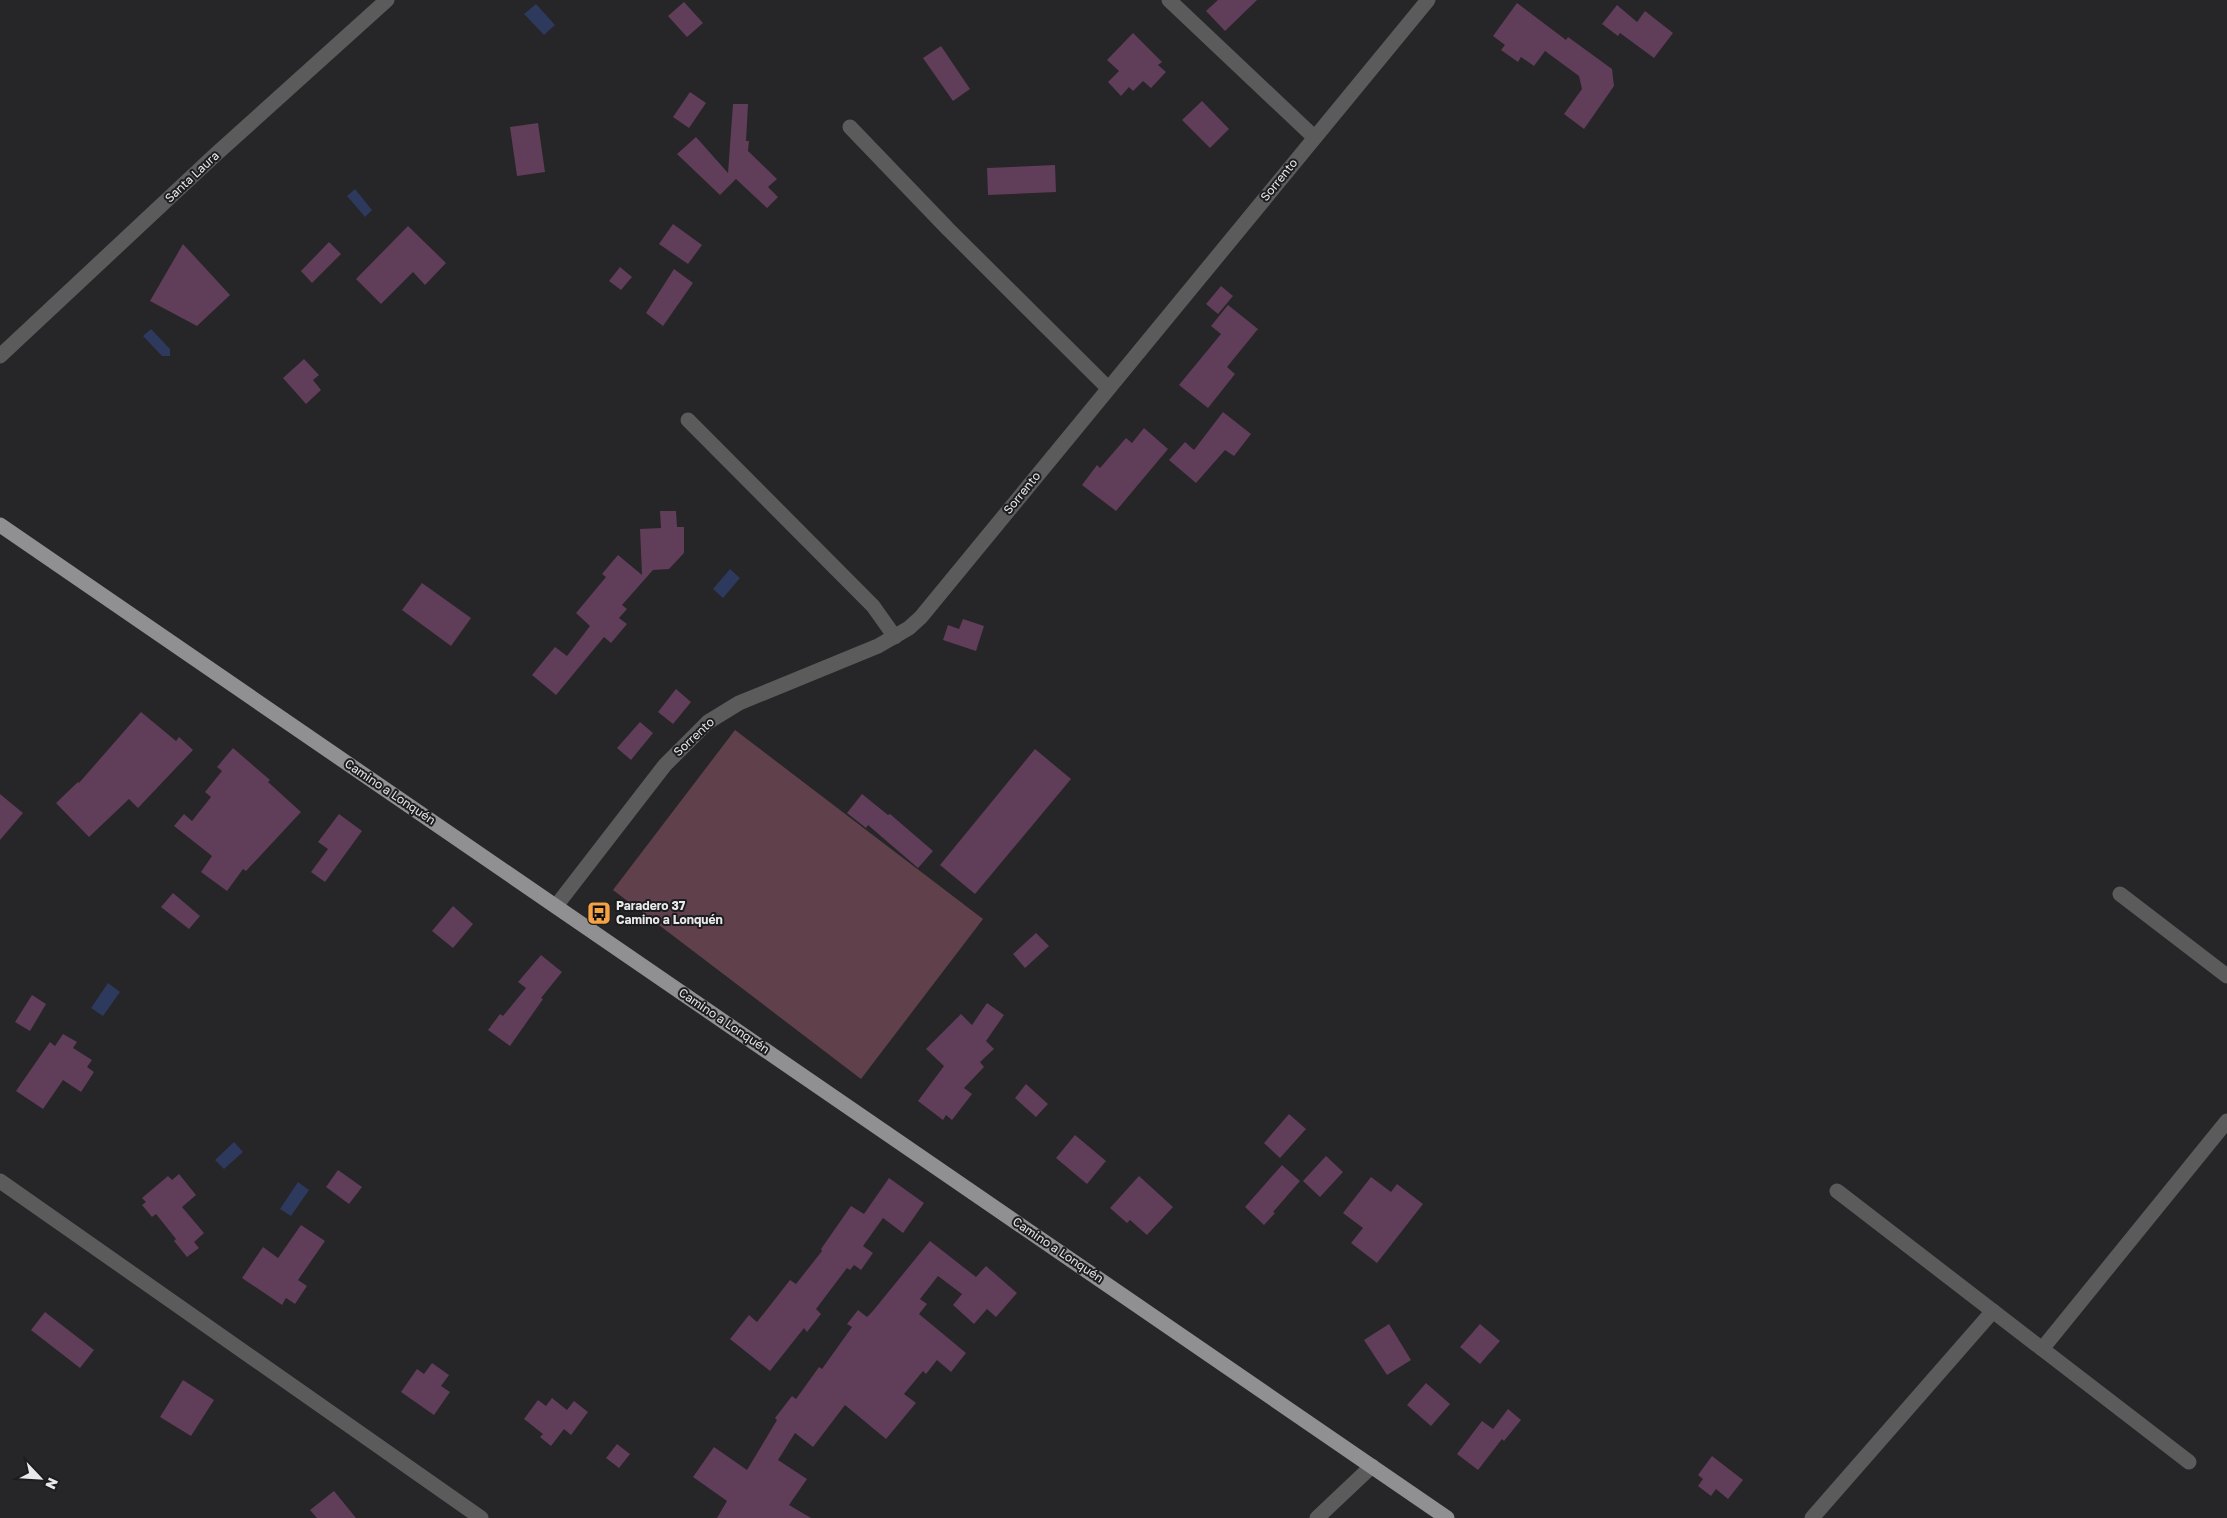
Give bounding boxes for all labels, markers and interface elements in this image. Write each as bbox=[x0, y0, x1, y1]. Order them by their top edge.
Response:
street label: Santa Laura bbox=[161, 148, 222, 206]
street label: Sorrento bbox=[1257, 155, 1300, 204]
street label: Sorrento bbox=[1000, 468, 1043, 517]
street label: Sorrento bbox=[670, 714, 717, 759]
street label: Camino a Lonquén bbox=[342, 756, 439, 828]
place label: Paradero 37 Camino a Lonquén bbox=[616, 898, 723, 927]
bus stop icon: Paradero 37 Camino a Lonquén bbox=[586, 900, 612, 926]
street label: Camino a Lonquén bbox=[676, 985, 773, 1057]
street label: Camino a Lonquén bbox=[1010, 1214, 1107, 1286]
north arrow bbox=[15, 1453, 65, 1503]
text: N bbox=[42, 1475, 62, 1492]

